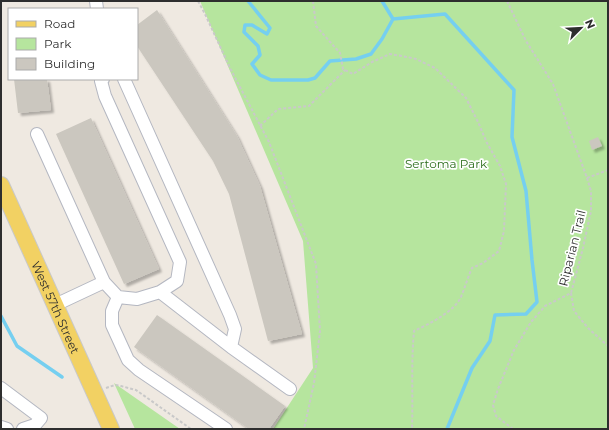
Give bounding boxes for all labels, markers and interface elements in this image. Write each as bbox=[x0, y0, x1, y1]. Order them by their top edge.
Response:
legend bbox=[8, 8, 138, 80]
north arrow bbox=[561, 8, 601, 48]
text: Road bbox=[44, 16, 75, 31]
text: N bbox=[582, 17, 598, 31]
text: Park bbox=[44, 36, 72, 51]
text: Building bbox=[44, 56, 95, 71]
park label: Sertoma Park bbox=[405, 156, 488, 171]
street label: Riparian Trail bbox=[555, 208, 589, 288]
street label: West 57th Street bbox=[29, 259, 83, 356]

